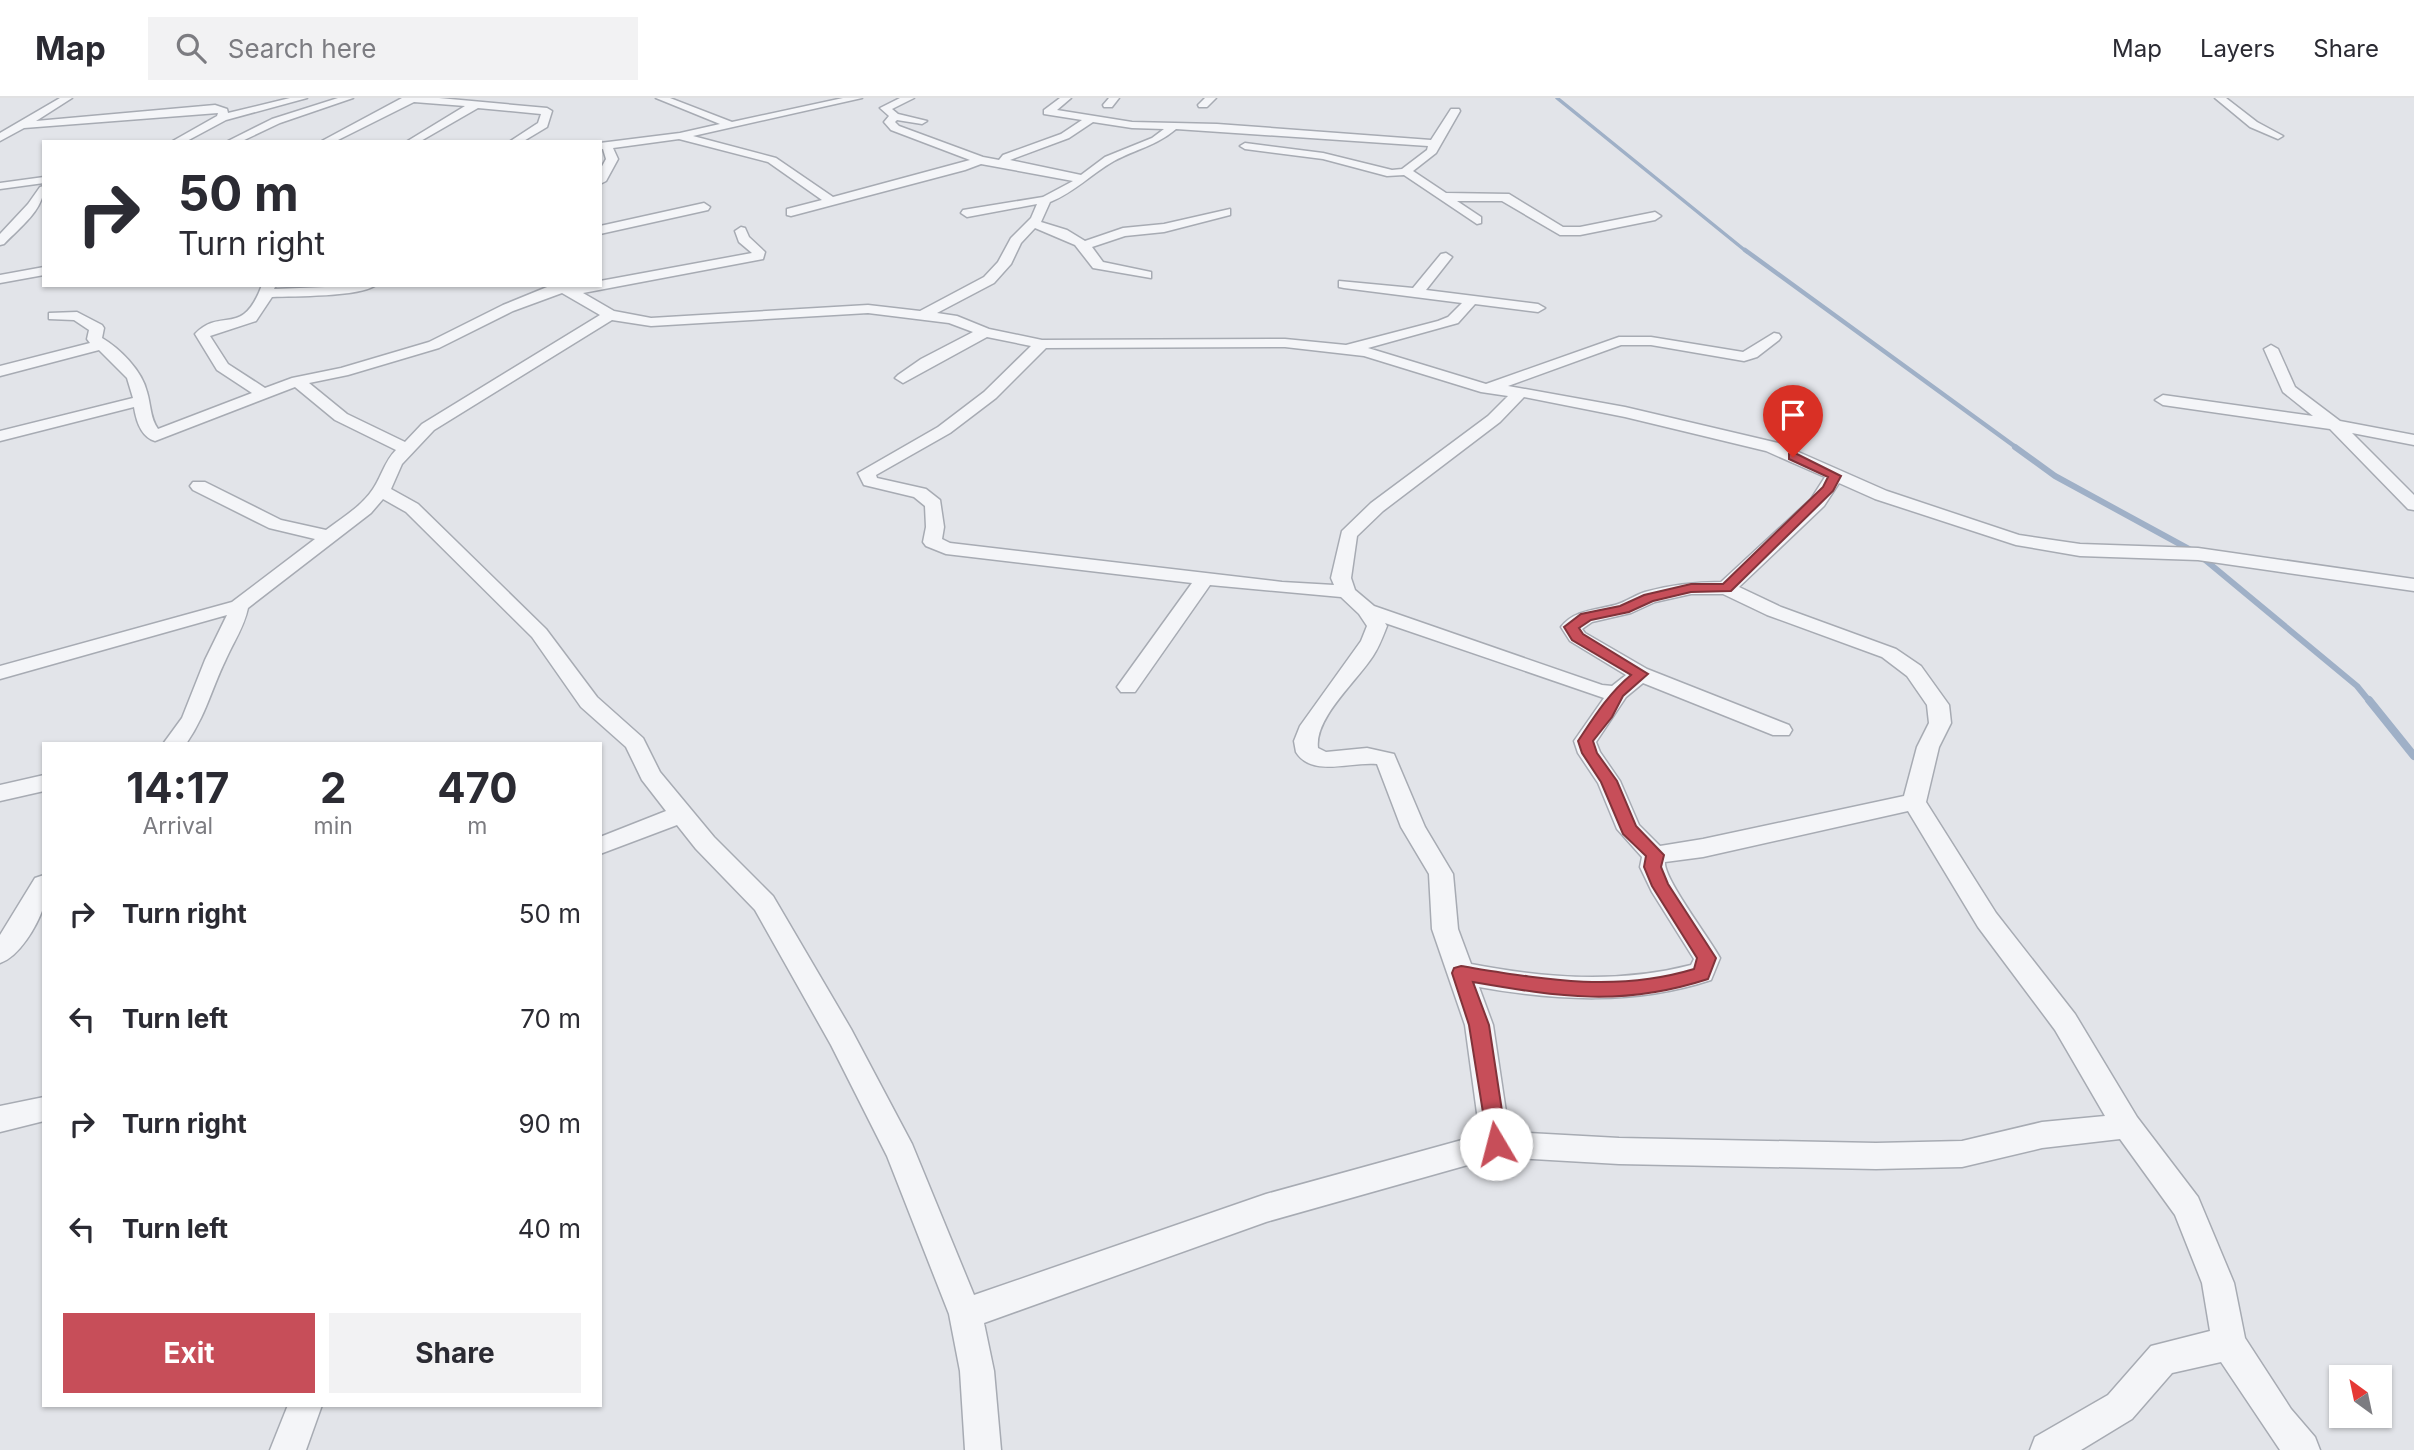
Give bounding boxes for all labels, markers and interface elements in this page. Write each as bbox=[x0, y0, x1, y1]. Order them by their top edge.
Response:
search box bbox=[148, 17, 638, 80]
text: Map bbox=[35, 28, 106, 68]
icon: search bbox=[172, 29, 210, 67]
text: Search here bbox=[228, 33, 376, 64]
text: Map bbox=[2112, 34, 2162, 63]
text: Layers bbox=[2200, 34, 2275, 63]
text: Share bbox=[2313, 34, 2379, 63]
text: 50 m bbox=[178, 164, 299, 223]
icon: right bbox=[63, 168, 154, 259]
text: Turn right bbox=[178, 224, 325, 263]
pin bbox=[1763, 385, 1823, 457]
icon: arrive bbox=[1774, 396, 1812, 434]
text: 14:17 bbox=[126, 762, 229, 813]
text: 2 bbox=[320, 762, 347, 813]
text: 470 bbox=[437, 762, 518, 813]
text: Arrival bbox=[142, 812, 213, 840]
text: min bbox=[314, 812, 353, 840]
text: m bbox=[467, 812, 488, 840]
icon: right bbox=[63, 895, 101, 933]
text: Turn right bbox=[122, 898, 247, 929]
text: 50 m bbox=[519, 898, 581, 929]
icon: left bbox=[63, 1000, 101, 1038]
text: Turn left bbox=[122, 1003, 228, 1034]
text: 70 m bbox=[520, 1003, 581, 1034]
icon: right bbox=[63, 1105, 101, 1143]
position arrow bbox=[1459, 1107, 1533, 1181]
text: Turn right bbox=[122, 1108, 247, 1139]
text: 90 m bbox=[518, 1108, 581, 1139]
icon: left bbox=[63, 1210, 101, 1248]
text: Turn left bbox=[122, 1213, 228, 1244]
text: 40 m bbox=[518, 1213, 581, 1244]
button: Exit bbox=[63, 1313, 315, 1393]
button: Share bbox=[329, 1313, 581, 1393]
north arrow bbox=[2329, 1365, 2392, 1428]
map controls bbox=[2329, 1365, 2392, 1428]

